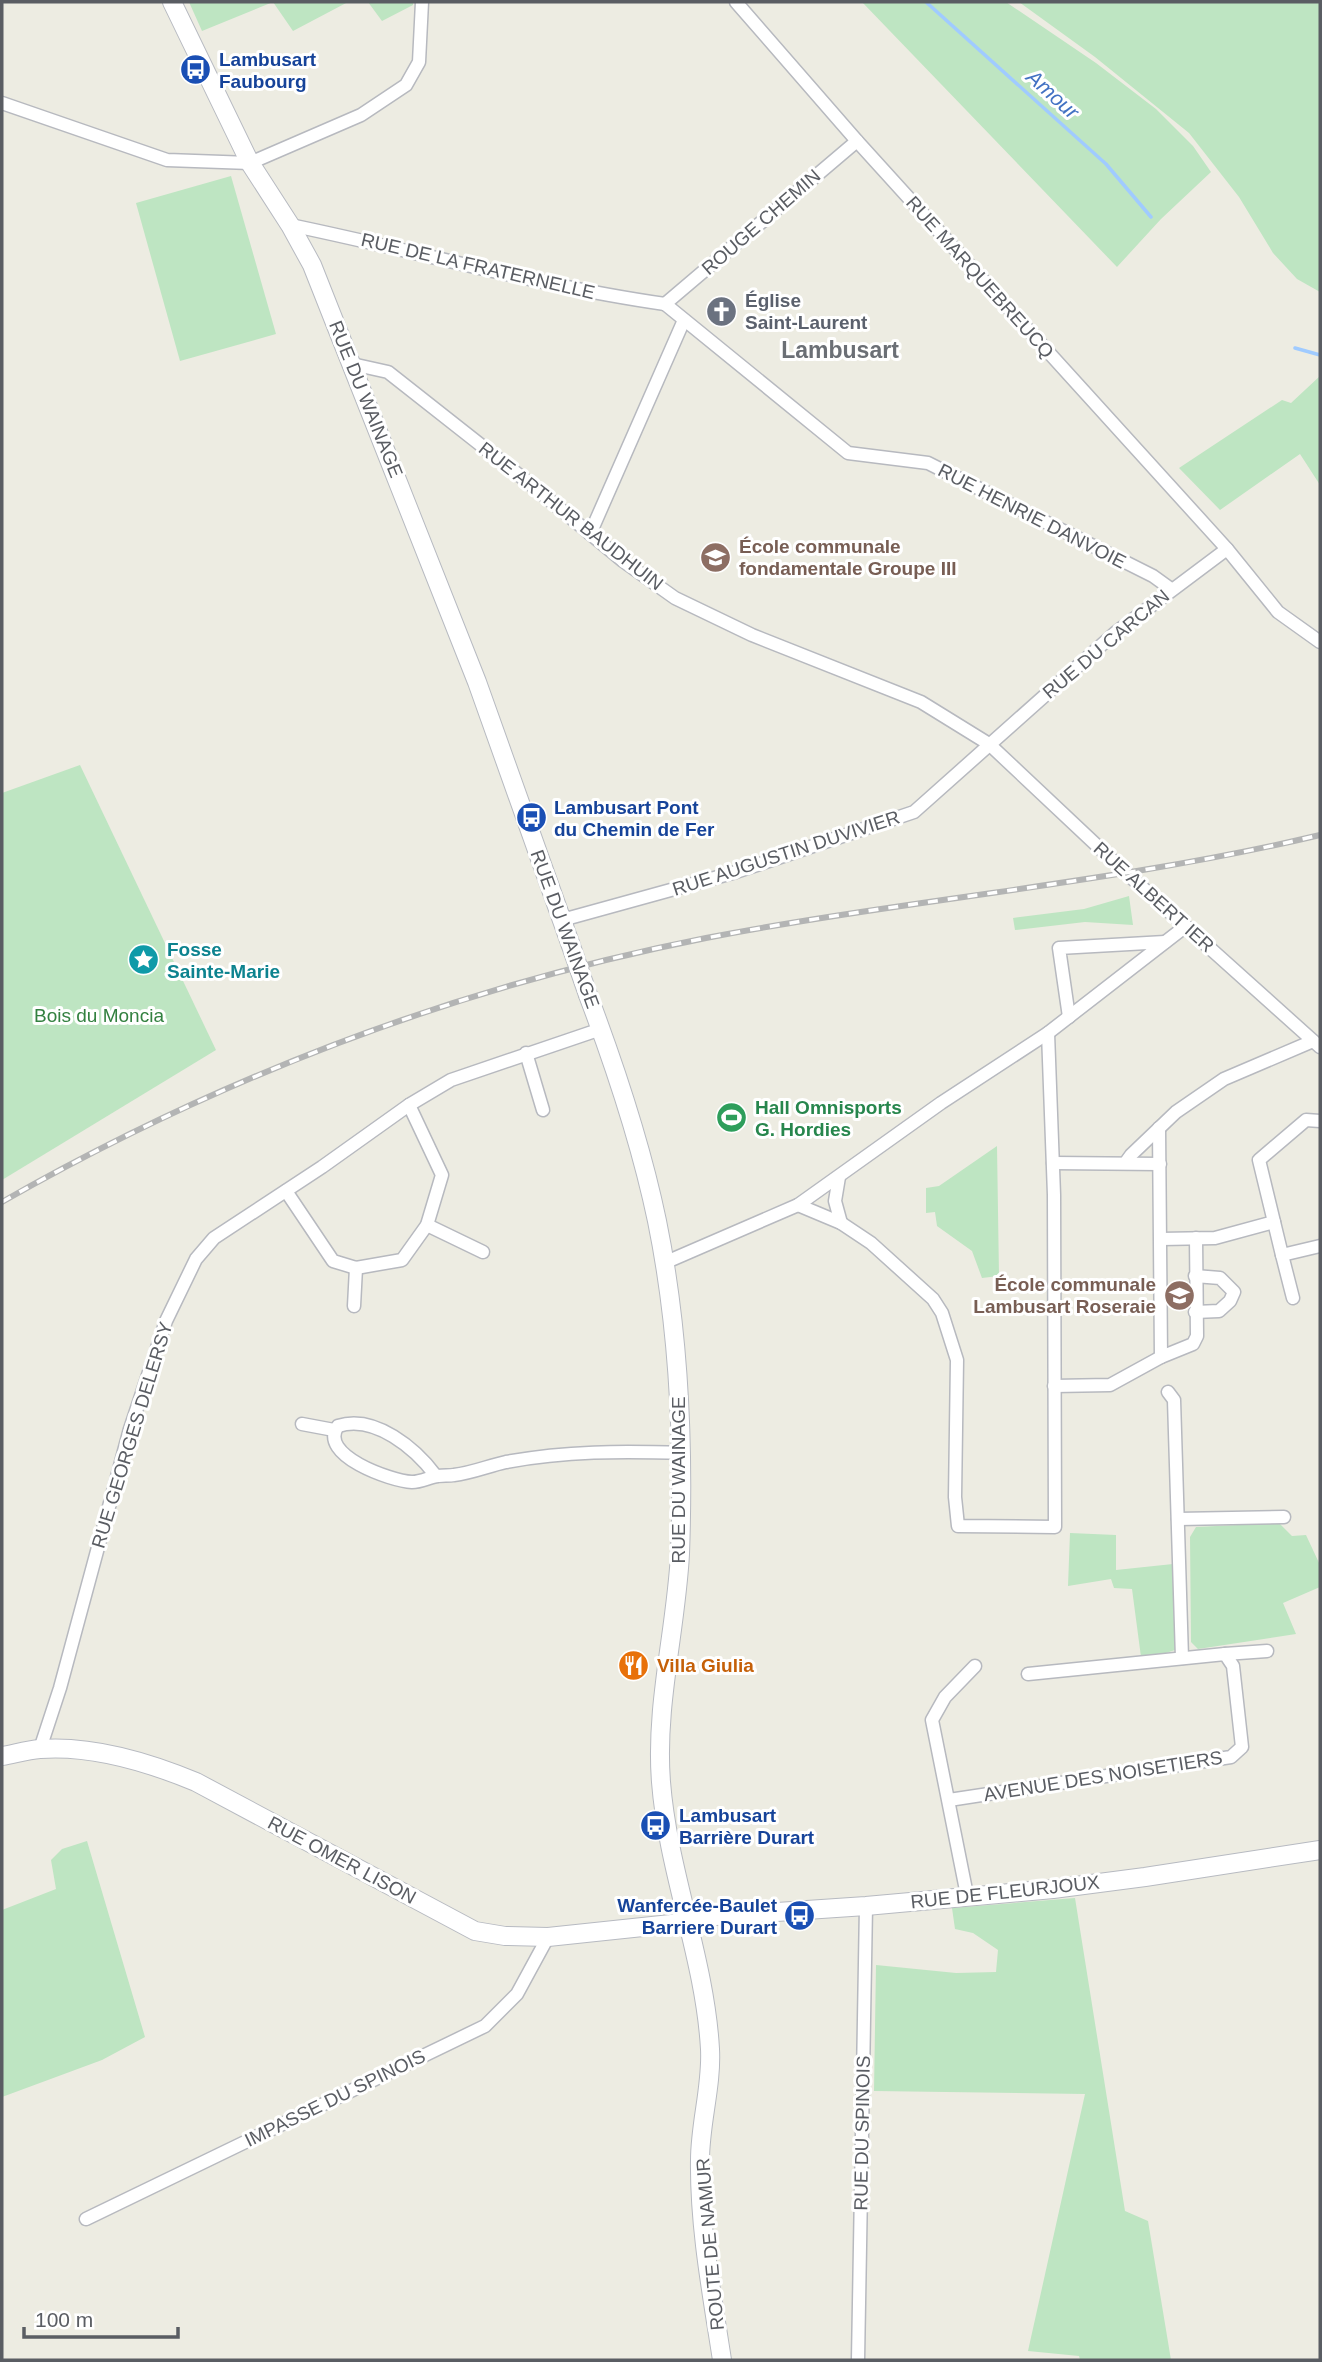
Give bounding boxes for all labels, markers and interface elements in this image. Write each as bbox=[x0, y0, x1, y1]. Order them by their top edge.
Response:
place label: Lambusart Faubourg bbox=[219, 49, 317, 92]
bus stop icon: Lambusart Faubourg bbox=[179, 53, 213, 87]
water label: Amour bbox=[1021, 63, 1084, 124]
street label: ROUGE CHEMIN bbox=[698, 165, 824, 279]
street label: RUE MARQUEBREUCQ bbox=[902, 192, 1058, 362]
street label: RUE DE LA FRATERNELLE bbox=[359, 229, 597, 303]
place label: Église Saint-Laurent bbox=[745, 290, 868, 333]
church icon: Église Saint-Laurent bbox=[705, 294, 739, 328]
street label: RUE DU WAINAGE bbox=[325, 318, 407, 480]
district label: Lambusart bbox=[781, 337, 899, 363]
street label: RUE ARTHUR BAUDHUIN bbox=[475, 438, 667, 594]
street label: RUE HENRIE DANVOIE bbox=[935, 459, 1129, 573]
place label: École communale fondamentale Groupe III bbox=[739, 536, 956, 579]
school or university icon: École communale fondamentale Groupe III bbox=[699, 540, 733, 574]
street label: RUE DU CARCAN bbox=[1039, 585, 1173, 703]
place label: Lambusart Pont du Chemin de Fer bbox=[554, 797, 715, 840]
bus stop icon: Lambusart Pont du Chemin de Fer bbox=[514, 801, 548, 835]
street label: RUE AUGUSTIN DUVIVIER bbox=[670, 806, 902, 900]
street label: RUE ALBERT IER bbox=[1090, 837, 1218, 957]
street label: RUE DU WAINAGE bbox=[527, 847, 603, 1011]
place label: Fosse Sainte-Marie bbox=[167, 939, 280, 982]
place icon: Fosse Sainte-Marie bbox=[127, 943, 161, 977]
park label: Bois du Moncia bbox=[34, 1005, 164, 1026]
place label: Hall Omnisports G. Hordies bbox=[755, 1097, 902, 1140]
sports icon: Hall Omnisports G. Hordies bbox=[715, 1101, 749, 1135]
place label: École communale Lambusart Roseraie bbox=[973, 1274, 1156, 1317]
school or university icon: École communale Lambusart Roseraie bbox=[1162, 1278, 1196, 1312]
street label: RUE GEORGES DELERSY bbox=[88, 1319, 177, 1551]
street label: RUE DU WAINAGE bbox=[668, 1396, 689, 1564]
restaurant icon: Villa Giulia bbox=[617, 1648, 651, 1682]
place label: Villa Giulia bbox=[657, 1655, 754, 1676]
street label: AVENUE DES NOISETIERS bbox=[982, 1747, 1224, 1805]
place label: Lambusart Barrière Durart bbox=[679, 1805, 815, 1848]
bus stop icon: Lambusart Barrière Durart bbox=[639, 1809, 673, 1843]
street label: RUE OMER LISON bbox=[264, 1812, 420, 1908]
street label: RUE DE FLEURJOUX bbox=[909, 1872, 1101, 1912]
place label: Wanfercée-Baulet Barriere Durart bbox=[617, 1895, 778, 1938]
bus stop icon: Wanfercée-Baulet Barriere Durart bbox=[783, 1899, 817, 1933]
street label: IMPASSE DU SPINOIS bbox=[241, 2045, 429, 2151]
street label: RUE DU SPINOIS bbox=[850, 2055, 874, 2211]
street label: ROUTE DE NAMUR bbox=[692, 2157, 728, 2331]
scale bar bbox=[24, 2296, 178, 2340]
text: 100 m bbox=[35, 2308, 93, 2331]

